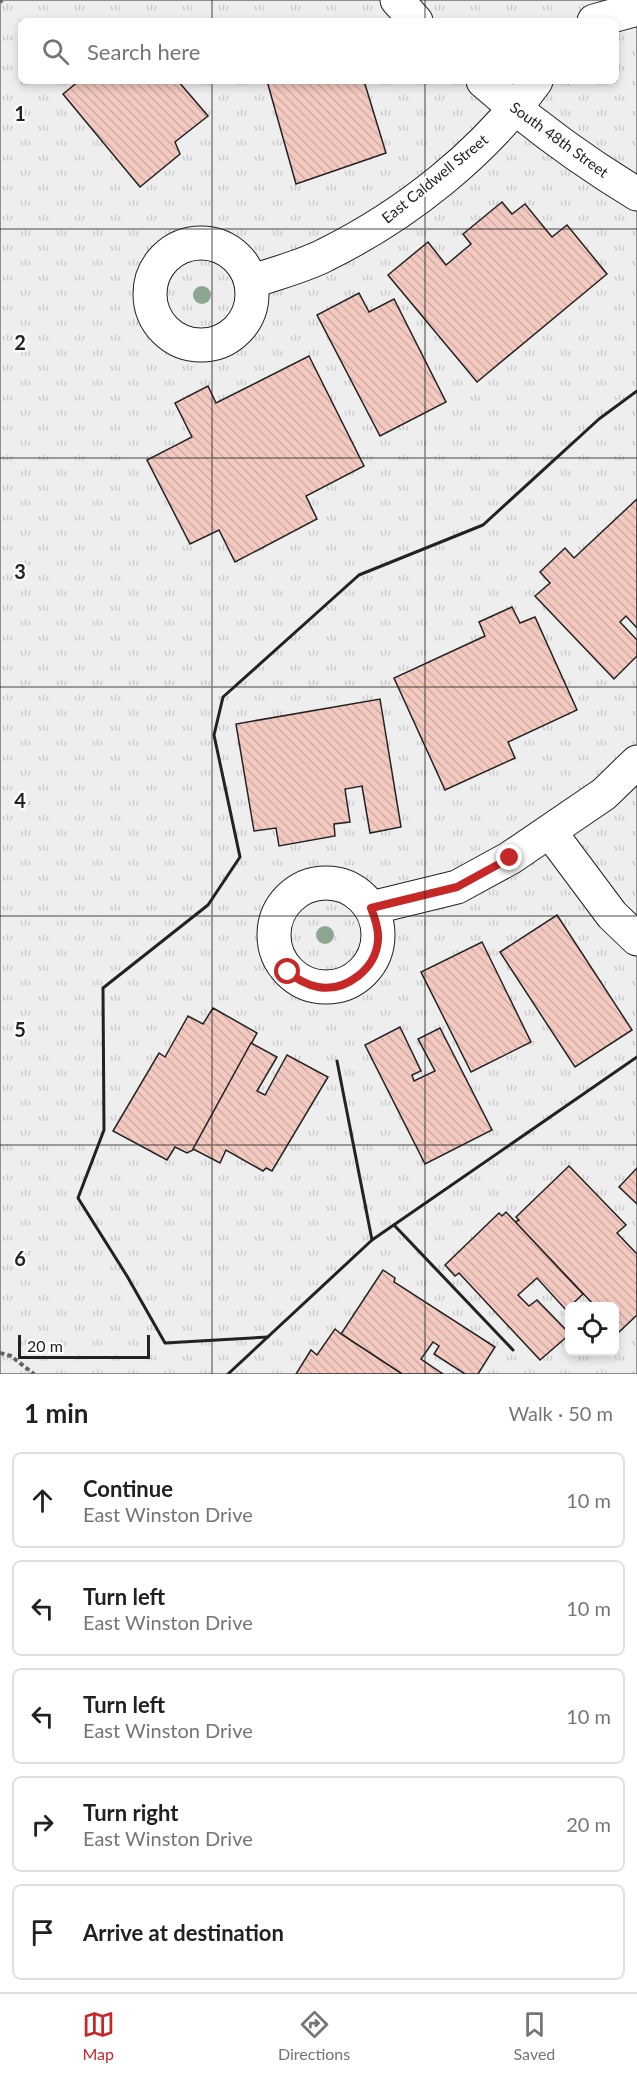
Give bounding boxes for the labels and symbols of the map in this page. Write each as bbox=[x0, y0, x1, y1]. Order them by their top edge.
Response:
street label: South 48th Street bbox=[507, 98, 613, 181]
text: 1 bbox=[14, 101, 26, 125]
street label: East Caldwell Street bbox=[378, 130, 491, 226]
text: 2 bbox=[14, 330, 26, 354]
text: 3 bbox=[14, 559, 26, 583]
text: 4 bbox=[14, 788, 26, 812]
route end bbox=[496, 844, 522, 870]
route start bbox=[274, 958, 300, 984]
text: 5 bbox=[14, 1017, 26, 1041]
text: 6 bbox=[14, 1246, 26, 1270]
scale bar bbox=[18, 1332, 150, 1360]

